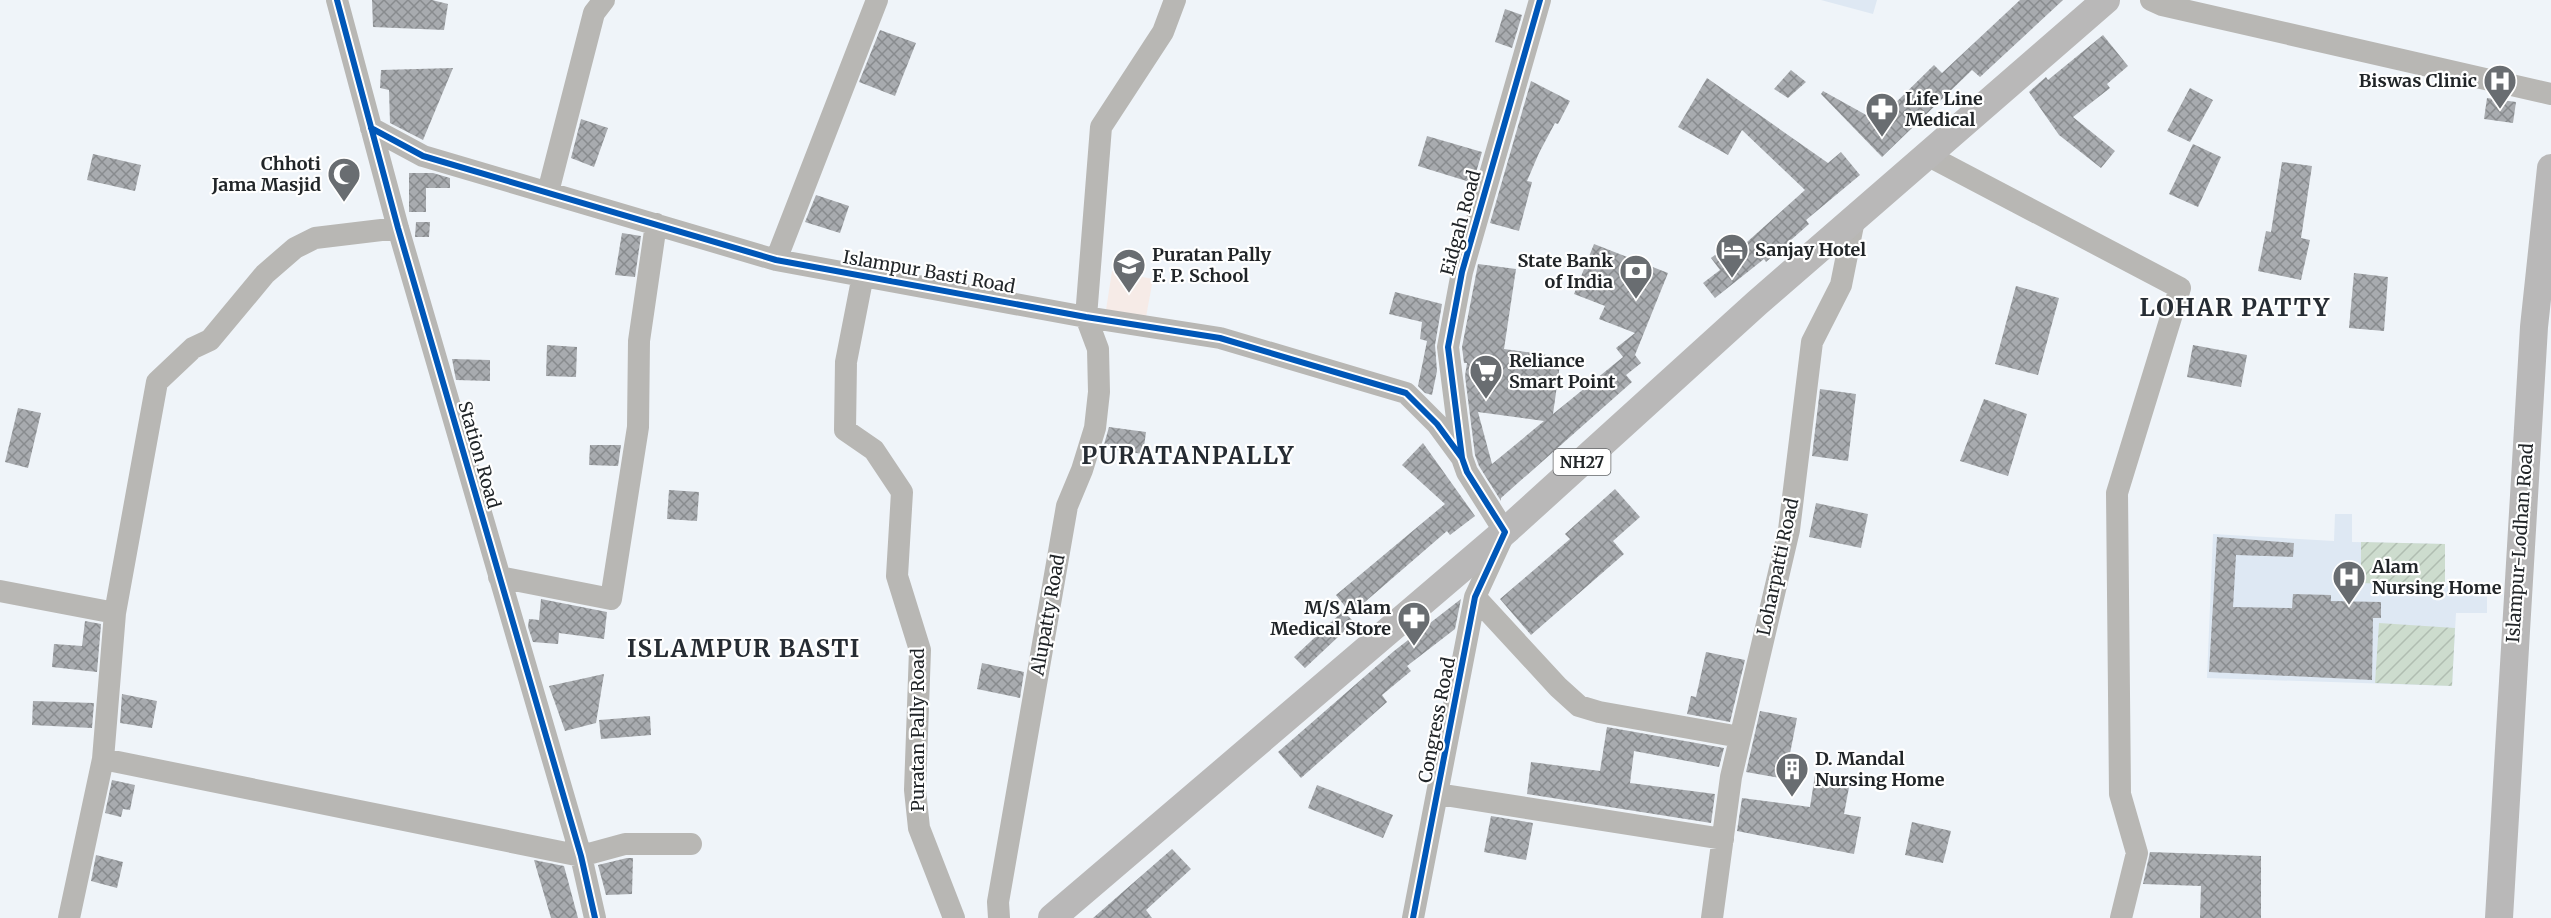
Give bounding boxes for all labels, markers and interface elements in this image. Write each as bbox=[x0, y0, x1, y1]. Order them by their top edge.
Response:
hospital icon: Biswas Clinic bbox=[2482, 63, 2518, 110]
place label: Biswas Clinic bbox=[2359, 69, 2477, 92]
place label: Life Line Medical bbox=[1905, 87, 1983, 131]
pharmacy icon: Life Line Medical bbox=[1864, 91, 1900, 138]
place label: Chhoti Jama Masjid bbox=[211, 152, 321, 196]
mosque icon: Chhoti Jama Masjid bbox=[326, 156, 362, 203]
street label: Eidgah Road bbox=[1435, 167, 1486, 278]
hotel icon: Sanjay Hotel bbox=[1714, 232, 1750, 279]
place label: Sanjay Hotel bbox=[1755, 238, 1866, 261]
place label: Puratan Pally F. P. School bbox=[1152, 243, 1271, 287]
street label: Islampur Basti Road bbox=[841, 245, 1017, 298]
school or university icon: Puratan Pally F. P. School bbox=[1111, 247, 1147, 294]
place label: State Bank of India bbox=[1517, 249, 1613, 293]
bank icon: State Bank of India bbox=[1618, 253, 1654, 300]
district label: LOHAR PATTY bbox=[2139, 292, 2331, 323]
place label: Reliance Smart Point bbox=[1509, 349, 1616, 393]
supermarket icon: Reliance Smart Point bbox=[1468, 353, 1504, 400]
street label: Station Road bbox=[453, 399, 506, 511]
district label: PURATANPALLY bbox=[1081, 440, 1295, 471]
street label: Islampur-Lodhan Road bbox=[2501, 442, 2538, 644]
road number: NH27 bbox=[1554, 449, 1610, 475]
street label: Loharpatti Road bbox=[1752, 496, 1803, 638]
street label: Alupatty Road bbox=[1025, 552, 1070, 678]
place label: Alam Nursing Home bbox=[2371, 555, 2502, 599]
hospital icon: Alam Nursing Home bbox=[2331, 559, 2367, 606]
place label: M/S Alam Medical Store bbox=[1270, 596, 1391, 640]
pharmacy icon: M/S Alam Medical Store bbox=[1396, 600, 1432, 647]
district label: ISLAMPUR BASTI bbox=[627, 633, 861, 664]
street label: Puratan Pally Road bbox=[906, 648, 929, 812]
street label: Congress Road bbox=[1413, 655, 1460, 785]
place label: D. Mandal Nursing Home bbox=[1815, 747, 1945, 791]
building icon: D. Mandal Nursing Home bbox=[1774, 751, 1810, 798]

